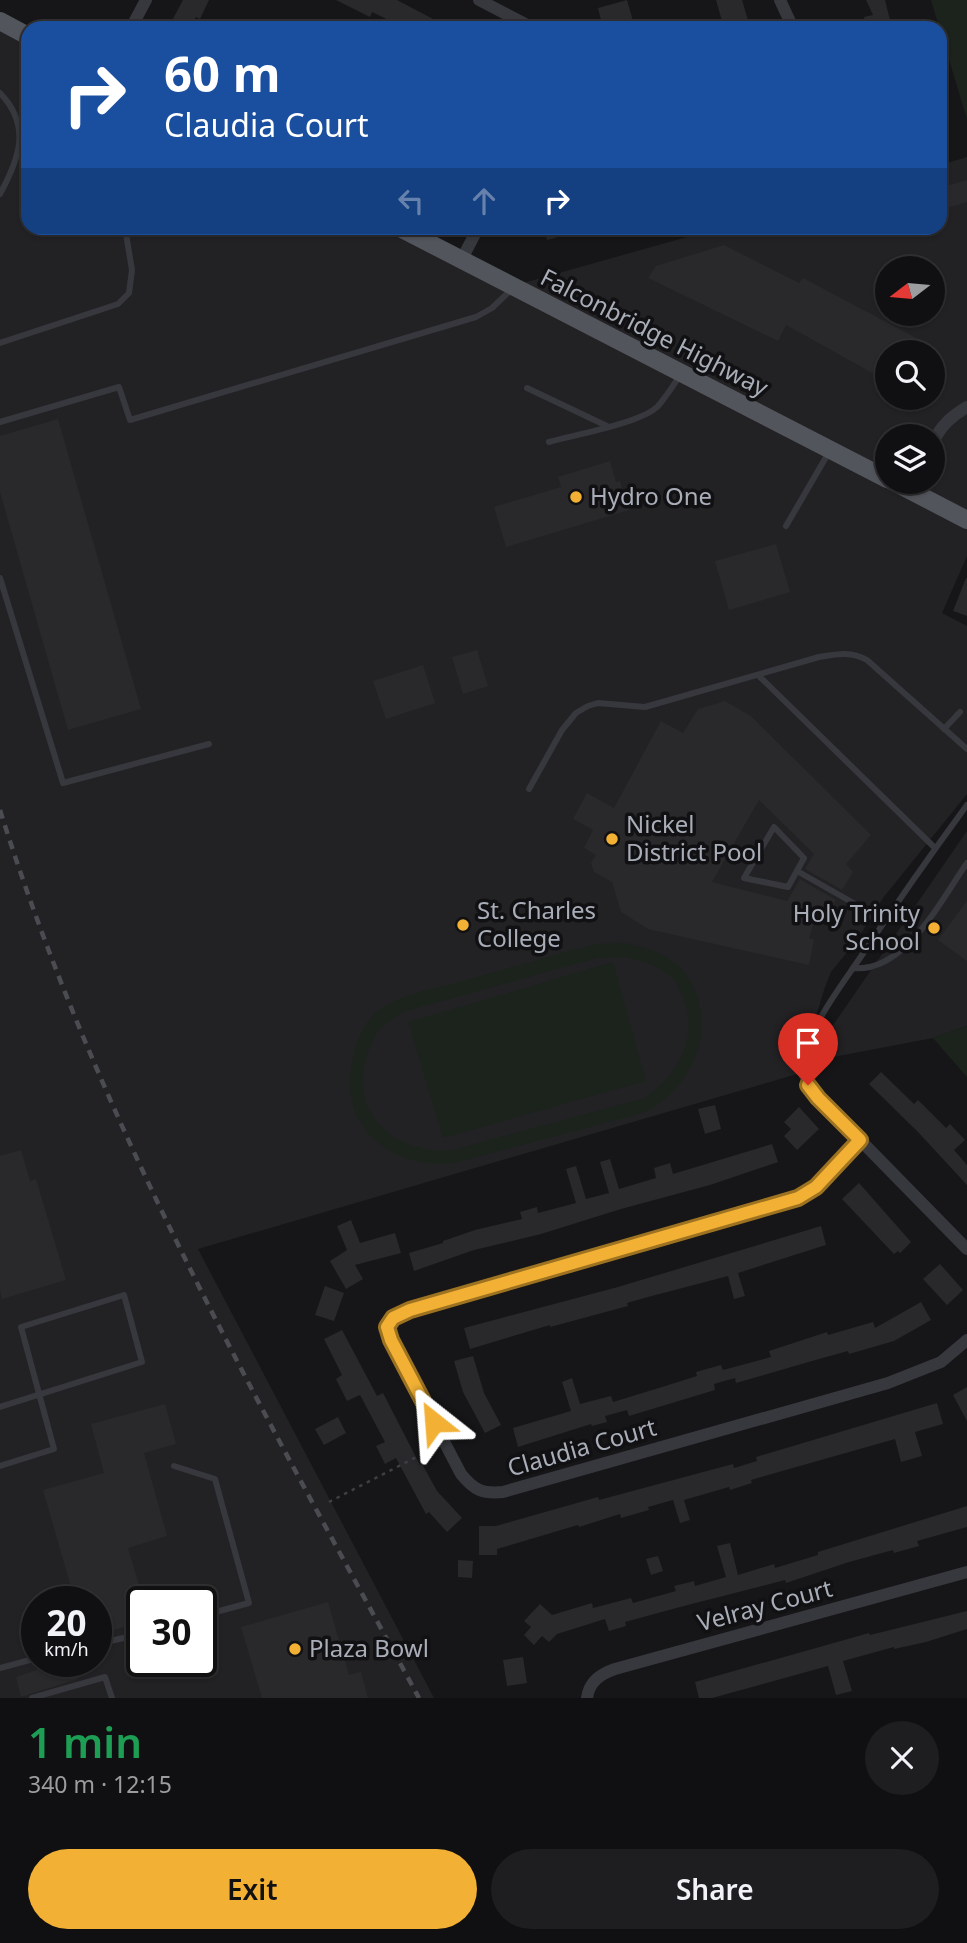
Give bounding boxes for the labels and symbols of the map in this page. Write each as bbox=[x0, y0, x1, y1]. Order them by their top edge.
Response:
north arrow bbox=[875, 256, 945, 326]
street label: Falconbridge Highway bbox=[535, 260, 775, 404]
place label: Hydro One bbox=[590, 479, 712, 512]
marker: Hydro One bbox=[568, 489, 584, 505]
place label: Nickel District Pool bbox=[626, 807, 762, 868]
marker: Nickel District Pool bbox=[604, 831, 620, 847]
place label: St. Charles College bbox=[477, 893, 596, 954]
place label: Holy Trinity School bbox=[793, 896, 921, 957]
marker: St. Charles College bbox=[455, 917, 471, 933]
marker: Holy Trinity School bbox=[926, 920, 942, 936]
pin bbox=[778, 1013, 838, 1085]
position arrow bbox=[397, 1385, 471, 1459]
street label: Claudia Court bbox=[503, 1409, 660, 1484]
street label: Velray Court bbox=[694, 1571, 836, 1638]
speed limit sign: 30 bbox=[126, 1586, 217, 1677]
place label: Plaza Bowl bbox=[309, 1631, 429, 1664]
marker: Plaza Bowl bbox=[287, 1641, 303, 1657]

